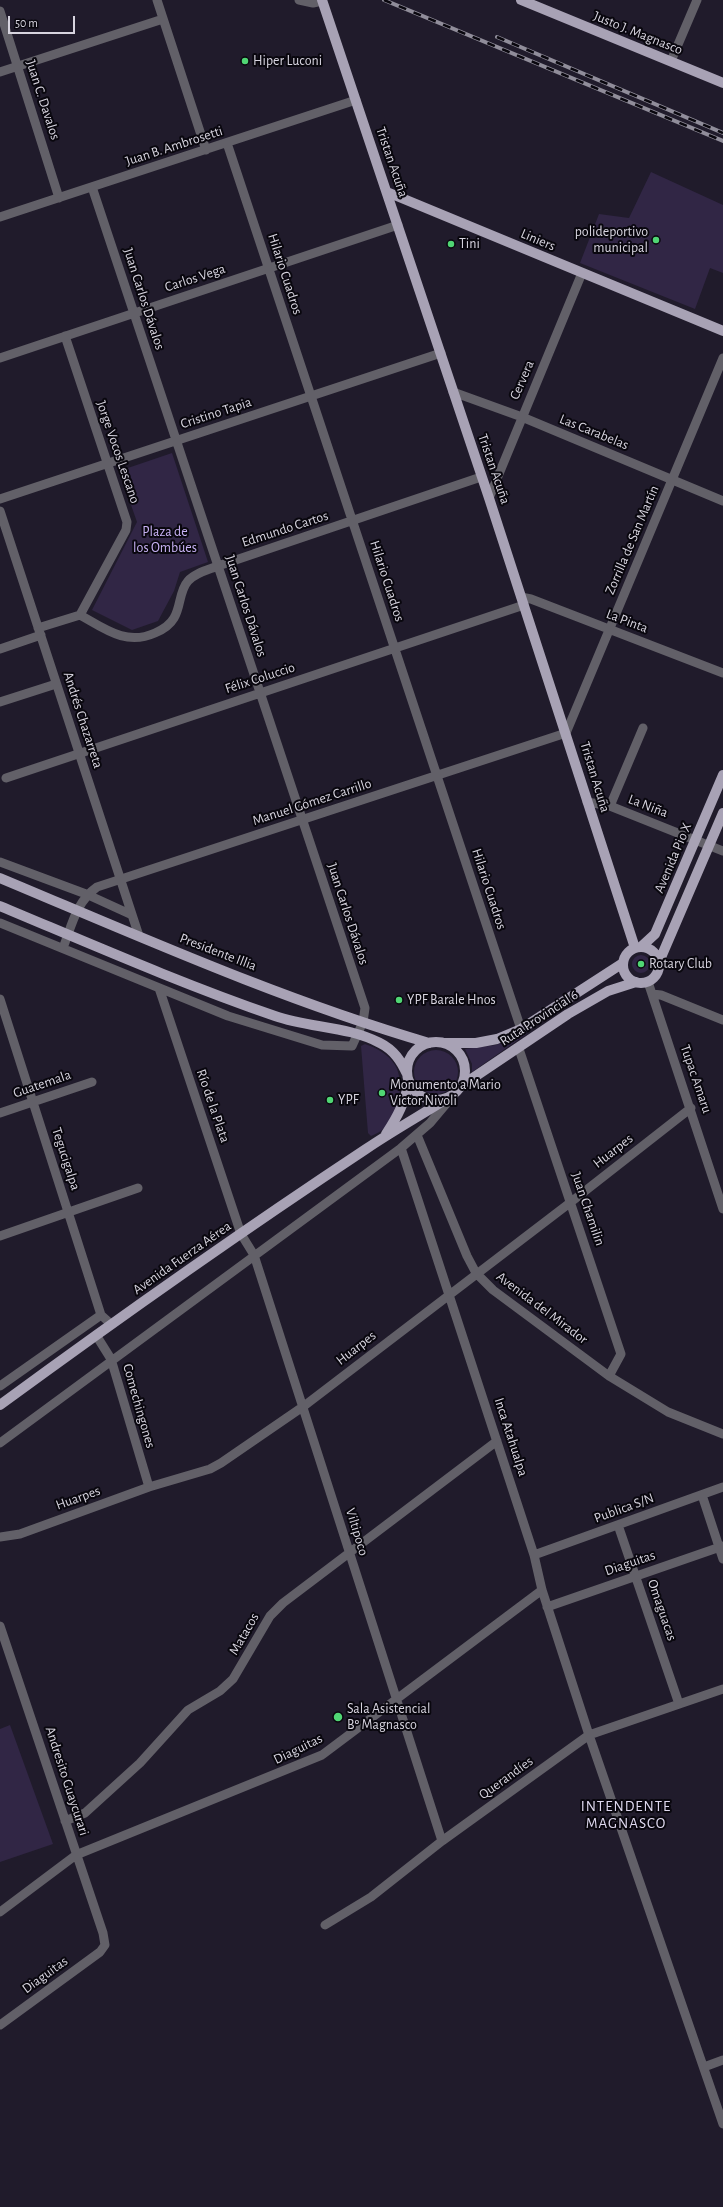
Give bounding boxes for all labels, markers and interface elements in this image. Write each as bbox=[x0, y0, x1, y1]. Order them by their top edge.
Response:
street label: Justo J. Magnasco bbox=[591, 7, 685, 59]
scale bar bbox=[10, 8, 77, 34]
text: 50 m bbox=[15, 17, 38, 29]
place label: Hiper Luconi bbox=[253, 53, 322, 69]
marker: Hiper Luconi bbox=[240, 56, 250, 66]
street label: Juan C. Davalos bbox=[22, 58, 64, 142]
street label: Juan B. Ambrosetti bbox=[123, 122, 225, 170]
street label: Tristan Acuña bbox=[372, 125, 412, 199]
place label: polideportivo municipal bbox=[575, 224, 648, 256]
street label: Liniers bbox=[518, 225, 558, 255]
street label: Hilario Cuadros bbox=[264, 231, 306, 317]
marker: polideportivo municipal bbox=[651, 235, 661, 245]
place label: Tini bbox=[459, 236, 480, 252]
marker: Tini bbox=[446, 239, 456, 249]
street label: Juan Carlos Dávalos bbox=[120, 246, 168, 352]
street label: Carlos Vega bbox=[163, 260, 227, 296]
street label: Cervera bbox=[506, 358, 538, 402]
street label: Cristino Tapia bbox=[178, 394, 254, 432]
street label: Jorge Vocos Lescano bbox=[93, 398, 143, 506]
street label: Las Carabelas bbox=[557, 411, 631, 453]
street label: Tristan Acuña bbox=[474, 432, 514, 506]
street label: Zorrilla de San Martín bbox=[601, 483, 663, 597]
street label: Edmundo Cartos bbox=[240, 507, 330, 551]
park label: Plaza de los Ombúes bbox=[133, 524, 197, 556]
street label: Hilario Cuadros bbox=[366, 538, 408, 624]
street label: Juan Carlos Dávalos bbox=[222, 553, 270, 659]
street label: La Pinta bbox=[604, 605, 650, 637]
street label: Félix Coluccio bbox=[223, 659, 297, 697]
street label: Andrés Chazarreta bbox=[59, 670, 107, 770]
street label: Tristan Acuña bbox=[576, 739, 614, 815]
street label: Manuel Gómez Carrillo bbox=[250, 775, 374, 829]
street label: La Niña bbox=[626, 791, 670, 821]
street label: Avenida Pio X bbox=[651, 820, 695, 896]
street label: Hilario Cuadros bbox=[468, 846, 510, 932]
street label: Juan Carlos Dávalos bbox=[324, 861, 372, 967]
street label: Presidente Illia bbox=[177, 930, 259, 974]
place label: Rotary Club bbox=[649, 956, 712, 972]
marker: Rotary Club bbox=[636, 959, 646, 969]
street label: Ruta Provincial 6 bbox=[497, 986, 581, 1050]
place label: YPF Barale Hnos bbox=[407, 992, 496, 1008]
marker: YPF Barale Hnos bbox=[394, 995, 404, 1005]
street label: Tupac Amaru bbox=[676, 1043, 716, 1115]
street label: Guatemala bbox=[11, 1066, 73, 1102]
street label: Río de la Plata bbox=[193, 1067, 233, 1145]
place label: Monumento a Mario Victor Nivoli bbox=[390, 1077, 501, 1110]
marker: Monumento a Mario Victor Nivoli bbox=[377, 1088, 387, 1098]
place label: YPF bbox=[338, 1092, 359, 1108]
marker: YPF bbox=[325, 1095, 335, 1105]
street label: Tegucigalpa bbox=[48, 1125, 84, 1193]
street label: Huarpes bbox=[590, 1130, 636, 1172]
street label: Juan Chamilin bbox=[568, 1170, 608, 1248]
street label: Avenida Fuerza Aérea bbox=[129, 1218, 235, 1298]
street label: Avenida del Mirador bbox=[493, 1268, 591, 1348]
street label: Huarpes bbox=[333, 1327, 379, 1369]
street label: Comechingones bbox=[119, 1362, 159, 1450]
street label: Inca Atahualpa bbox=[490, 1396, 532, 1478]
street label: Huarpes bbox=[53, 1482, 103, 1514]
street label: Publica S/N bbox=[592, 1489, 656, 1527]
street label: Viltipoco bbox=[342, 1506, 372, 1558]
street label: Diaguitas bbox=[603, 1547, 657, 1579]
street label: Omaguacas bbox=[644, 1577, 680, 1643]
street label: Matacos bbox=[225, 1610, 263, 1658]
place label: Sala Asistencial Bº Magnasco bbox=[347, 1701, 431, 1734]
marker: Sala Asistencial Bº Magnasco bbox=[332, 1711, 344, 1723]
street label: Andresito Guaycurari bbox=[41, 1724, 93, 1838]
street label: Diaguitas bbox=[271, 1730, 325, 1768]
street label: Querandíes bbox=[476, 1753, 536, 1803]
district label: INTENDENTE MAGNASCO bbox=[581, 1797, 671, 1832]
street label: Diaguitas bbox=[19, 1953, 71, 1997]

